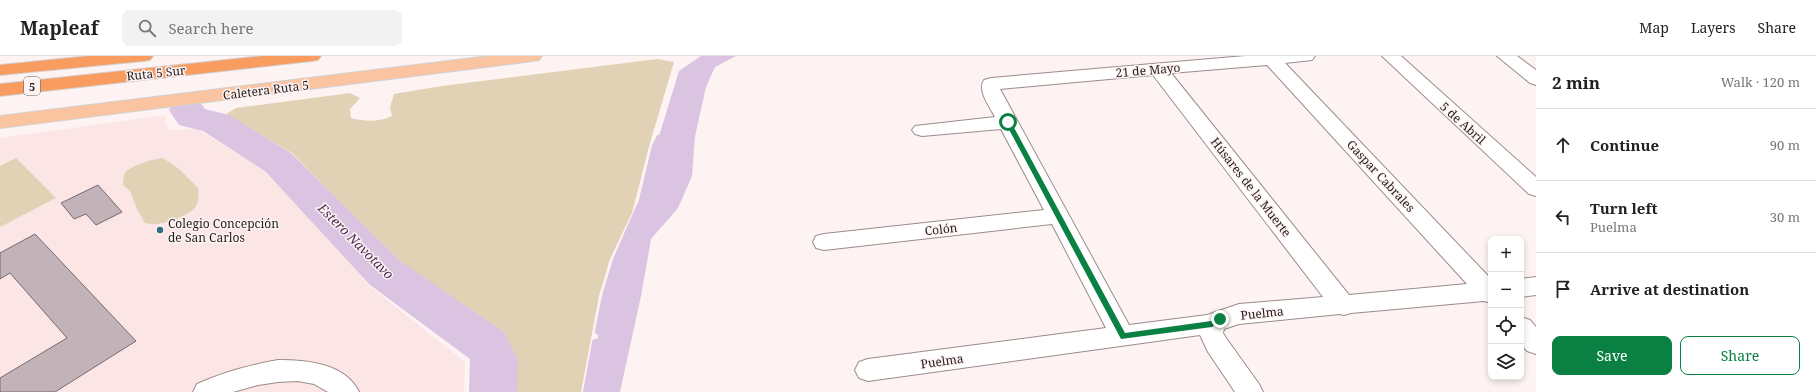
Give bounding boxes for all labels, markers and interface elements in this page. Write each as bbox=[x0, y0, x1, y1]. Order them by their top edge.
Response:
search box bbox=[122, 10, 402, 46]
text: Mapleaf bbox=[20, 15, 98, 41]
icon: search bbox=[136, 17, 158, 39]
text: Search here bbox=[168, 18, 254, 38]
text: Map bbox=[1639, 18, 1669, 37]
text: Layers bbox=[1691, 18, 1736, 37]
text: Share bbox=[1758, 18, 1796, 37]
street label: 21 de Mayo bbox=[1115, 59, 1181, 81]
street label: Ruta 5 Sur bbox=[126, 61, 187, 85]
text: 2 min bbox=[1552, 71, 1600, 94]
text: Walk · 120 m bbox=[1721, 73, 1800, 91]
street label: Caletera Ruta 5 bbox=[222, 76, 310, 104]
road number: 5 bbox=[24, 77, 40, 95]
street label: 5 de Abril bbox=[1437, 98, 1490, 148]
route start bbox=[999, 113, 1017, 131]
street label: Húsares de la Muerte bbox=[1207, 134, 1295, 240]
icon: ahead bbox=[1552, 134, 1574, 156]
text: Continue bbox=[1590, 135, 1659, 155]
street label: Gaspar Cabrales bbox=[1343, 136, 1419, 216]
text: 90 m bbox=[1770, 136, 1800, 154]
water label: Estero Navotavo bbox=[313, 198, 398, 283]
text: Turn left bbox=[1590, 198, 1658, 218]
icon: left bbox=[1552, 206, 1574, 228]
text: 30 m bbox=[1770, 208, 1800, 226]
place label: Colegio Concepción de San Carlos bbox=[168, 215, 279, 246]
text: Puelma bbox=[1590, 218, 1637, 236]
street label: Colón bbox=[924, 219, 958, 239]
marker: Colegio Concepción de San Carlos bbox=[155, 225, 165, 235]
map controls bbox=[1488, 236, 1524, 380]
button: + bbox=[1488, 236, 1524, 272]
button: − bbox=[1488, 272, 1524, 308]
icon: arrive bbox=[1552, 278, 1574, 300]
text: Arrive at destination bbox=[1590, 279, 1749, 299]
street label: Puelma bbox=[1240, 302, 1285, 324]
button: locate bbox=[1488, 308, 1524, 344]
route end bbox=[1211, 310, 1229, 328]
button: Save bbox=[1552, 336, 1672, 375]
button: Share bbox=[1680, 336, 1800, 375]
button: layers bbox=[1488, 344, 1524, 380]
street label: Puelma bbox=[919, 350, 965, 372]

